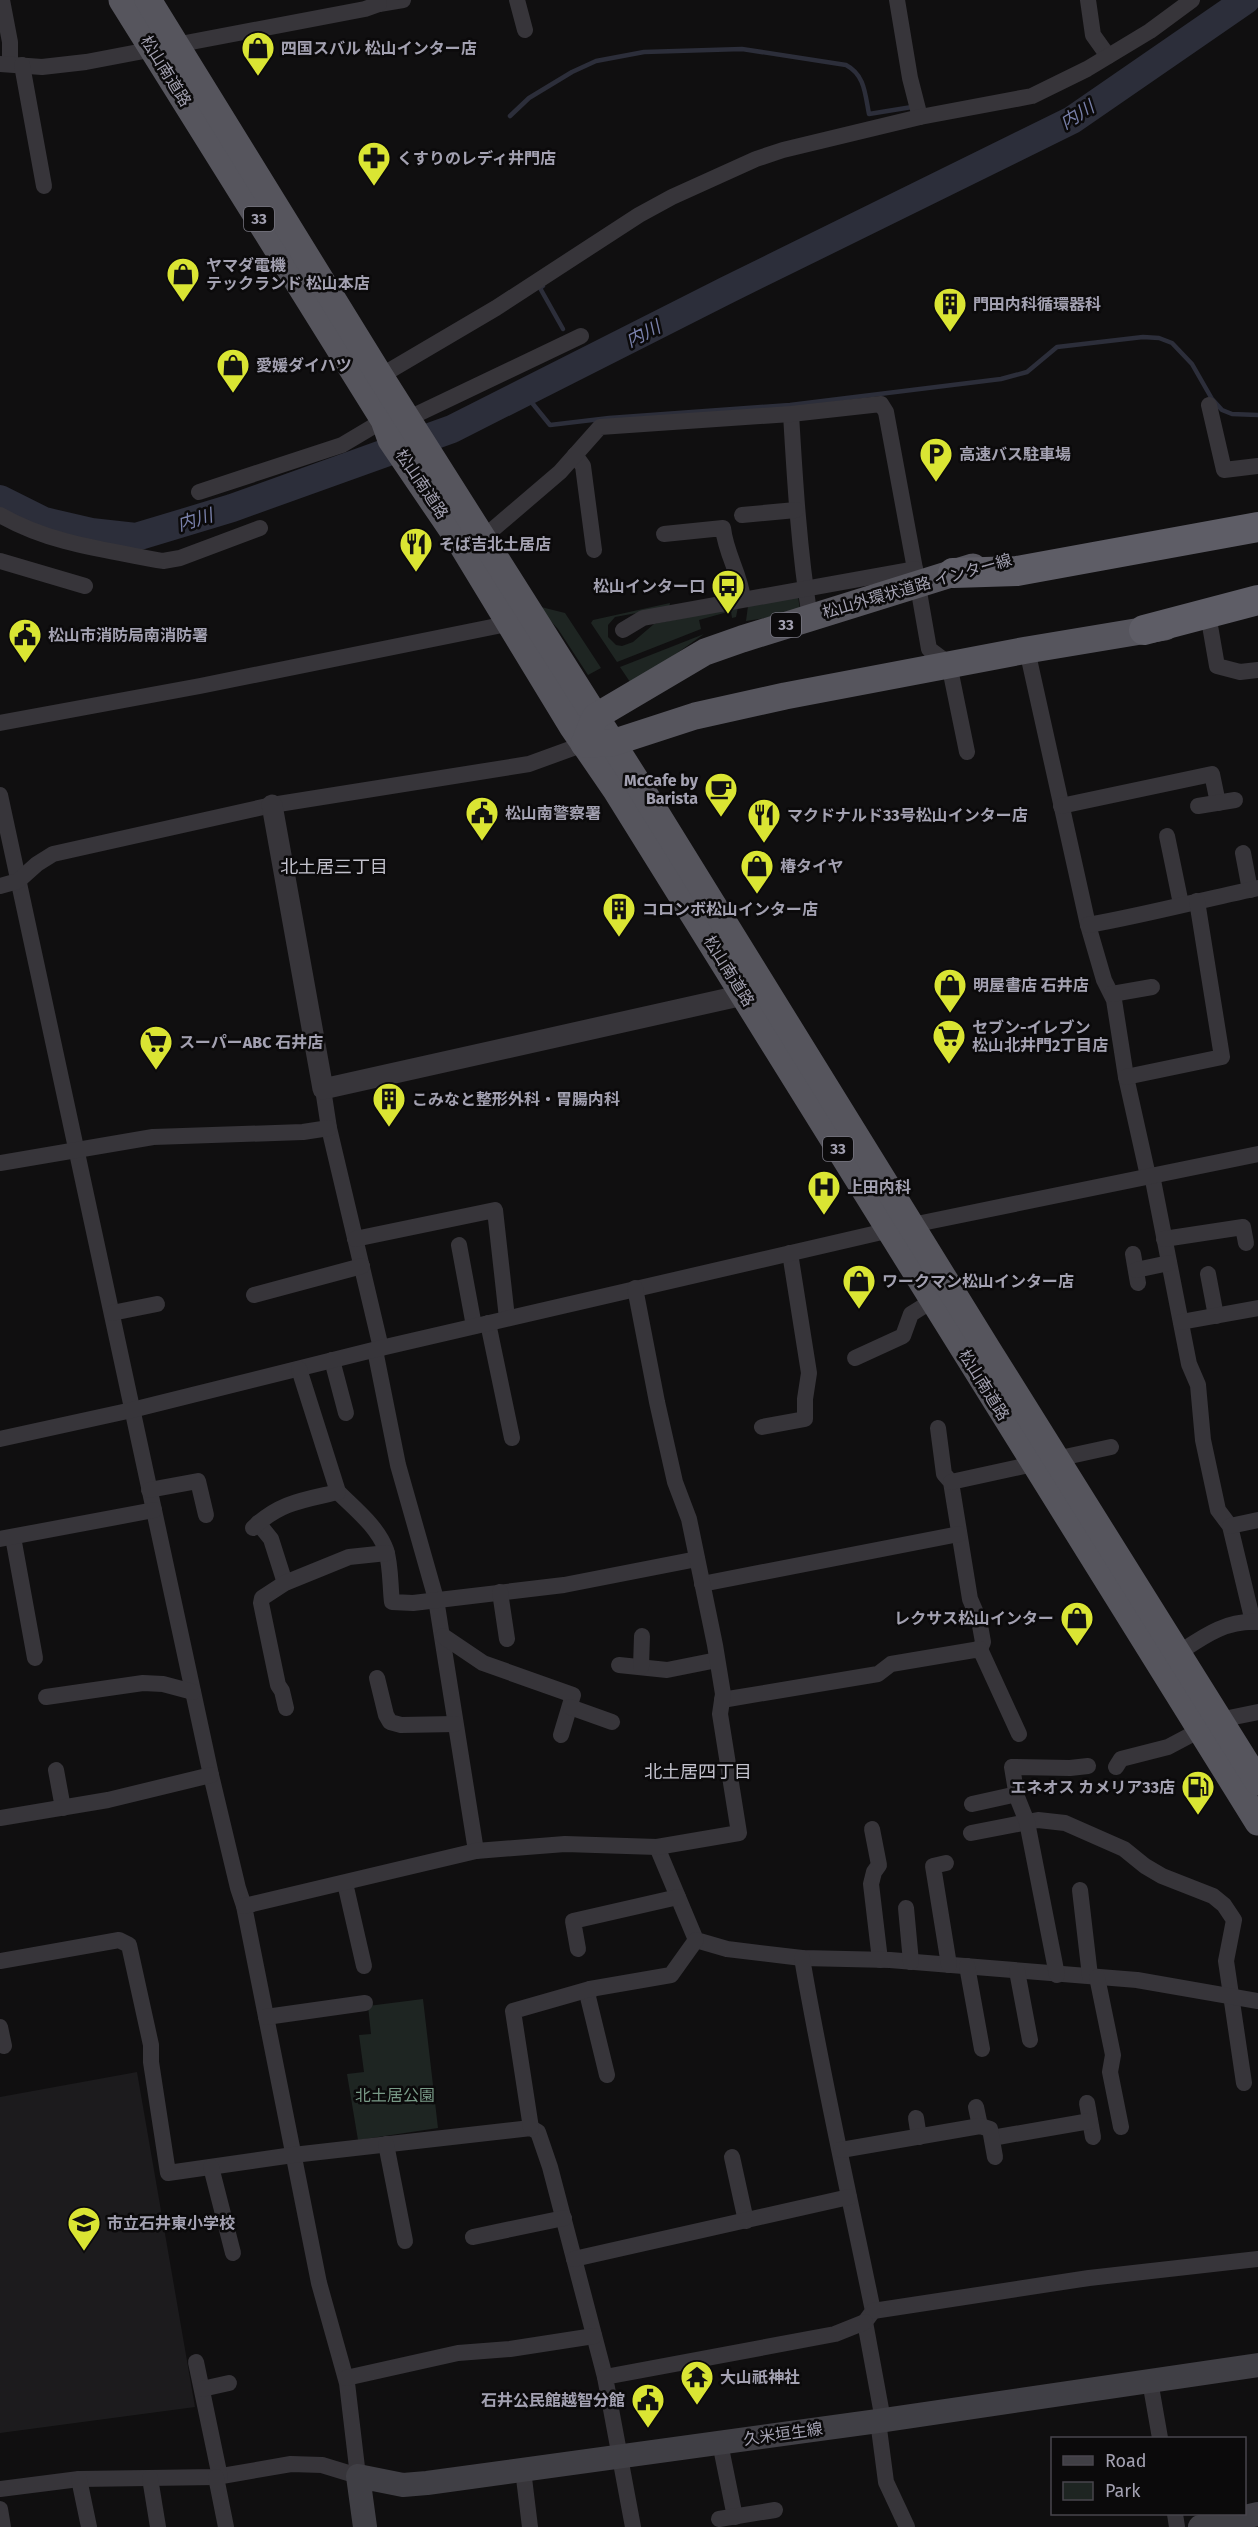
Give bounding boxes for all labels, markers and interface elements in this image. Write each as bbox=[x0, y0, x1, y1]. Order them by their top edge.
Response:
shop icon: 四国スバル 松山インター店 bbox=[240, 30, 276, 77]
street label: 松山南道路 bbox=[137, 32, 195, 110]
place label: 四国スバル 松山インター店 bbox=[281, 39, 477, 58]
water label: 内川 bbox=[1056, 95, 1100, 134]
pharmacy icon: くすりのレディ井門店 bbox=[356, 140, 392, 187]
place label: くすりのレディ井門店 bbox=[397, 149, 556, 168]
road number: 33 bbox=[244, 207, 274, 231]
shop icon: ヤマダ電機 テックランド 松山本店 bbox=[165, 256, 201, 303]
place label: ヤマダ電機 テックランド 松山本店 bbox=[206, 256, 370, 293]
building icon: 門田内科循環器科 bbox=[932, 286, 968, 333]
place label: 門田内科循環器科 bbox=[973, 295, 1101, 314]
water label: 内川 bbox=[622, 315, 666, 352]
shop icon: 愛媛ダイハツ bbox=[215, 347, 251, 394]
place label: 愛媛ダイハツ bbox=[256, 356, 352, 375]
parking icon: 高速バス駐車場 bbox=[918, 436, 954, 483]
place label: 高速バス駐車場 bbox=[959, 445, 1071, 464]
street label: 松山南道路 bbox=[392, 446, 452, 522]
water label: 内川 bbox=[175, 504, 217, 536]
restaurant icon: そば吉北土居店 bbox=[398, 526, 434, 573]
place label: そば吉北土居店 bbox=[439, 535, 551, 554]
street label: 松山外環状道路 インター線 bbox=[820, 550, 1014, 622]
bus stop icon: 松山インター口 bbox=[710, 568, 746, 615]
place label: 松山インター口 bbox=[593, 577, 705, 596]
road number: 33 bbox=[771, 613, 801, 637]
public building icon: 松山市消防局南消防署 bbox=[7, 617, 43, 664]
place label: 松山市消防局南消防署 bbox=[48, 626, 208, 645]
place label: McCafe by Barista bbox=[624, 771, 699, 808]
cafe icon: McCafe by Barista bbox=[703, 771, 739, 818]
public building icon: 松山南警察署 bbox=[464, 795, 500, 842]
restaurant icon: マクドナルド33号松山インター店 bbox=[746, 797, 782, 844]
place label: 松山南警察署 bbox=[505, 804, 601, 823]
place label: マクドナルド33号松山インター店 bbox=[787, 806, 1028, 825]
shop icon: 椿タイヤ bbox=[739, 848, 775, 895]
district label: 北土居三丁目 bbox=[280, 856, 388, 878]
place label: 椿タイヤ bbox=[780, 857, 844, 876]
building icon: コロンボ松山インター店 bbox=[601, 891, 637, 938]
place label: コロンボ松山インター店 bbox=[642, 900, 818, 919]
street label: 松山南道路 bbox=[700, 932, 758, 1010]
shop icon: 明屋書店 石井店 bbox=[932, 967, 968, 1014]
place label: 明屋書店 石井店 bbox=[973, 976, 1089, 995]
supermarket icon: セブン-イレブン 松山北井門2丁目店 bbox=[931, 1018, 967, 1065]
place label: セブン-イレブン 松山北井門2丁目店 bbox=[972, 1018, 1108, 1055]
supermarket icon: スーパーABC 石井店 bbox=[138, 1024, 174, 1071]
place label: スーパーABC 石井店 bbox=[179, 1033, 323, 1052]
building icon: こみなと整形外科・胃腸内科 bbox=[371, 1081, 407, 1128]
place label: こみなと整形外科・胃腸内科 bbox=[412, 1090, 620, 1109]
road number: 33 bbox=[823, 1137, 853, 1161]
hospital icon: 上田内科 bbox=[806, 1169, 842, 1216]
place label: 上田内科 bbox=[847, 1178, 911, 1197]
shop icon: ワークマン松山インター店 bbox=[841, 1263, 877, 1310]
place label: ワークマン松山インター店 bbox=[882, 1272, 1074, 1291]
street label: 松山南道路 bbox=[955, 1346, 1013, 1424]
shop icon: レクサス松山インター bbox=[1059, 1600, 1095, 1647]
place label: レクサス松山インター bbox=[894, 1609, 1054, 1628]
district label: 北土居四丁目 bbox=[644, 1761, 752, 1783]
fuel station icon: エネオス カメリア33店 bbox=[1180, 1769, 1216, 1816]
place label: エネオス カメリア33店 bbox=[1011, 1778, 1175, 1797]
park label: 北土居公園 bbox=[355, 2086, 435, 2105]
school or university icon: 市立石井東小学校 bbox=[66, 2205, 102, 2252]
place label: 市立石井東小学校 bbox=[107, 2214, 235, 2233]
temple icon: 大山祇神社 bbox=[679, 2359, 715, 2406]
place label: 大山祇神社 bbox=[720, 2368, 800, 2387]
public building icon: 石井公民館越智分館 bbox=[630, 2382, 666, 2429]
place label: 石井公民館越智分館 bbox=[481, 2391, 625, 2410]
street label: 久米垣生線 bbox=[742, 2419, 824, 2449]
legend bbox=[1051, 2437, 1246, 2515]
text: Road bbox=[1105, 2450, 1147, 2472]
text: Park bbox=[1105, 2480, 1141, 2502]

